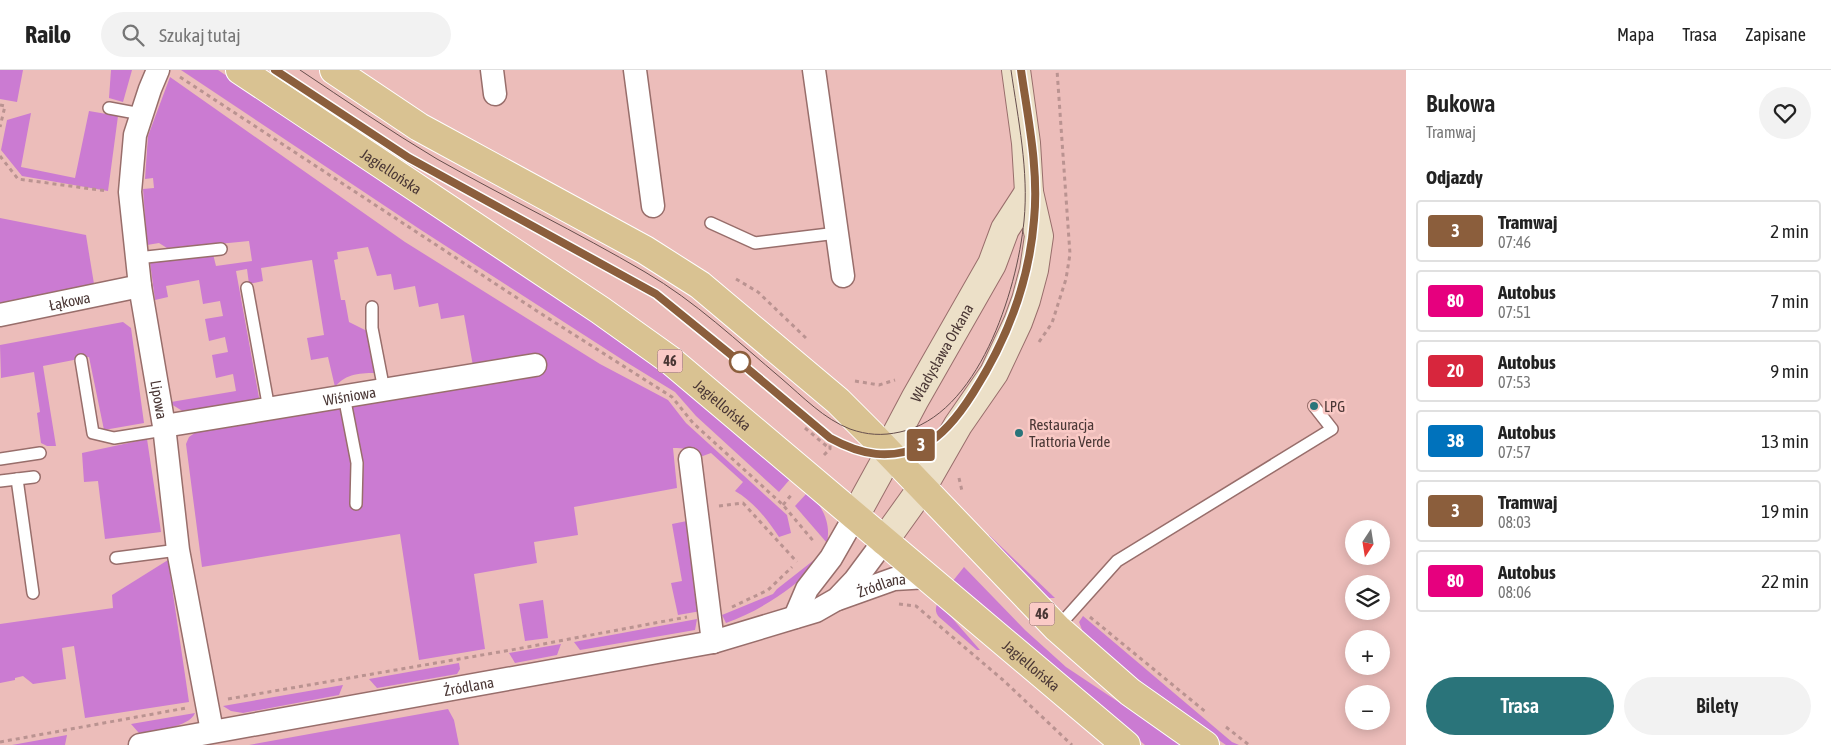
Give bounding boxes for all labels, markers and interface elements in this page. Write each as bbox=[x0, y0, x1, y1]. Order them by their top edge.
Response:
search box bbox=[101, 12, 451, 57]
text: Railo bbox=[25, 21, 71, 48]
icon: search bbox=[119, 21, 147, 49]
text: Szukaj tutaj bbox=[159, 24, 241, 46]
text: Mapa bbox=[1617, 24, 1654, 45]
text: Trasa bbox=[1682, 24, 1717, 45]
text: Zapisane bbox=[1745, 24, 1806, 45]
button: heart bbox=[1759, 87, 1811, 139]
text: Bukowa bbox=[1426, 90, 1495, 117]
text: Tramwaj bbox=[1426, 123, 1476, 141]
street label: Jagiellońska bbox=[358, 145, 425, 197]
text: Odjazdy bbox=[1426, 166, 1483, 188]
text: Tramwaj bbox=[1498, 211, 1557, 233]
text: 3 bbox=[1451, 220, 1460, 241]
text: 2 min bbox=[1770, 220, 1809, 242]
text: 07:46 bbox=[1498, 233, 1531, 251]
text: Autobus bbox=[1498, 281, 1556, 303]
street label: Łąkowa bbox=[47, 288, 92, 313]
text: 80 bbox=[1447, 290, 1464, 311]
text: 7 min bbox=[1770, 290, 1809, 312]
street label: Władysława Orkana bbox=[907, 301, 976, 405]
text: 07:51 bbox=[1498, 303, 1531, 321]
road number: 46 bbox=[658, 350, 682, 372]
unlabelled marker bbox=[729, 351, 751, 373]
text: Autobus bbox=[1498, 351, 1556, 373]
text: 20 bbox=[1447, 360, 1464, 381]
text: 9 min bbox=[1770, 360, 1809, 382]
text: 07:53 bbox=[1498, 373, 1531, 391]
street label: Jagiellońska bbox=[691, 376, 755, 434]
street label: Lipowa bbox=[148, 379, 171, 420]
street label: Wiśniowa bbox=[322, 383, 377, 408]
place label: LPG bbox=[1324, 398, 1345, 415]
marker: LPG bbox=[1308, 400, 1320, 412]
place label: Restauracja Trattoria Verde bbox=[1029, 416, 1110, 450]
text: Autobus bbox=[1498, 421, 1556, 443]
marker: Restauracja Trattoria Verde bbox=[1013, 427, 1025, 439]
line badge: 3 bbox=[905, 429, 937, 461]
text: 38 bbox=[1447, 430, 1464, 451]
text: 13 min bbox=[1761, 430, 1809, 452]
text: 3 bbox=[917, 434, 925, 455]
text: 07:57 bbox=[1498, 443, 1531, 461]
text: Tramwaj bbox=[1498, 491, 1557, 513]
text: 3 bbox=[1451, 500, 1460, 521]
text: 19 min bbox=[1761, 500, 1809, 522]
text: 08:03 bbox=[1498, 513, 1531, 531]
north arrow bbox=[1345, 520, 1390, 565]
map controls bbox=[1345, 520, 1390, 730]
text: Autobus bbox=[1498, 561, 1556, 583]
street label: Źródlana bbox=[855, 570, 906, 600]
text: 80 bbox=[1447, 570, 1464, 591]
text: 22 min bbox=[1761, 570, 1809, 592]
button: layers bbox=[1345, 575, 1390, 620]
text: 08:06 bbox=[1498, 583, 1531, 601]
road number: 46 bbox=[1030, 602, 1054, 626]
button: + bbox=[1345, 630, 1390, 675]
street label: Jagiellońska bbox=[1000, 636, 1064, 694]
street label: Źródlana bbox=[442, 673, 495, 699]
button: Trasa bbox=[1426, 677, 1614, 735]
button: Bilety bbox=[1624, 677, 1811, 735]
button: − bbox=[1345, 685, 1390, 730]

